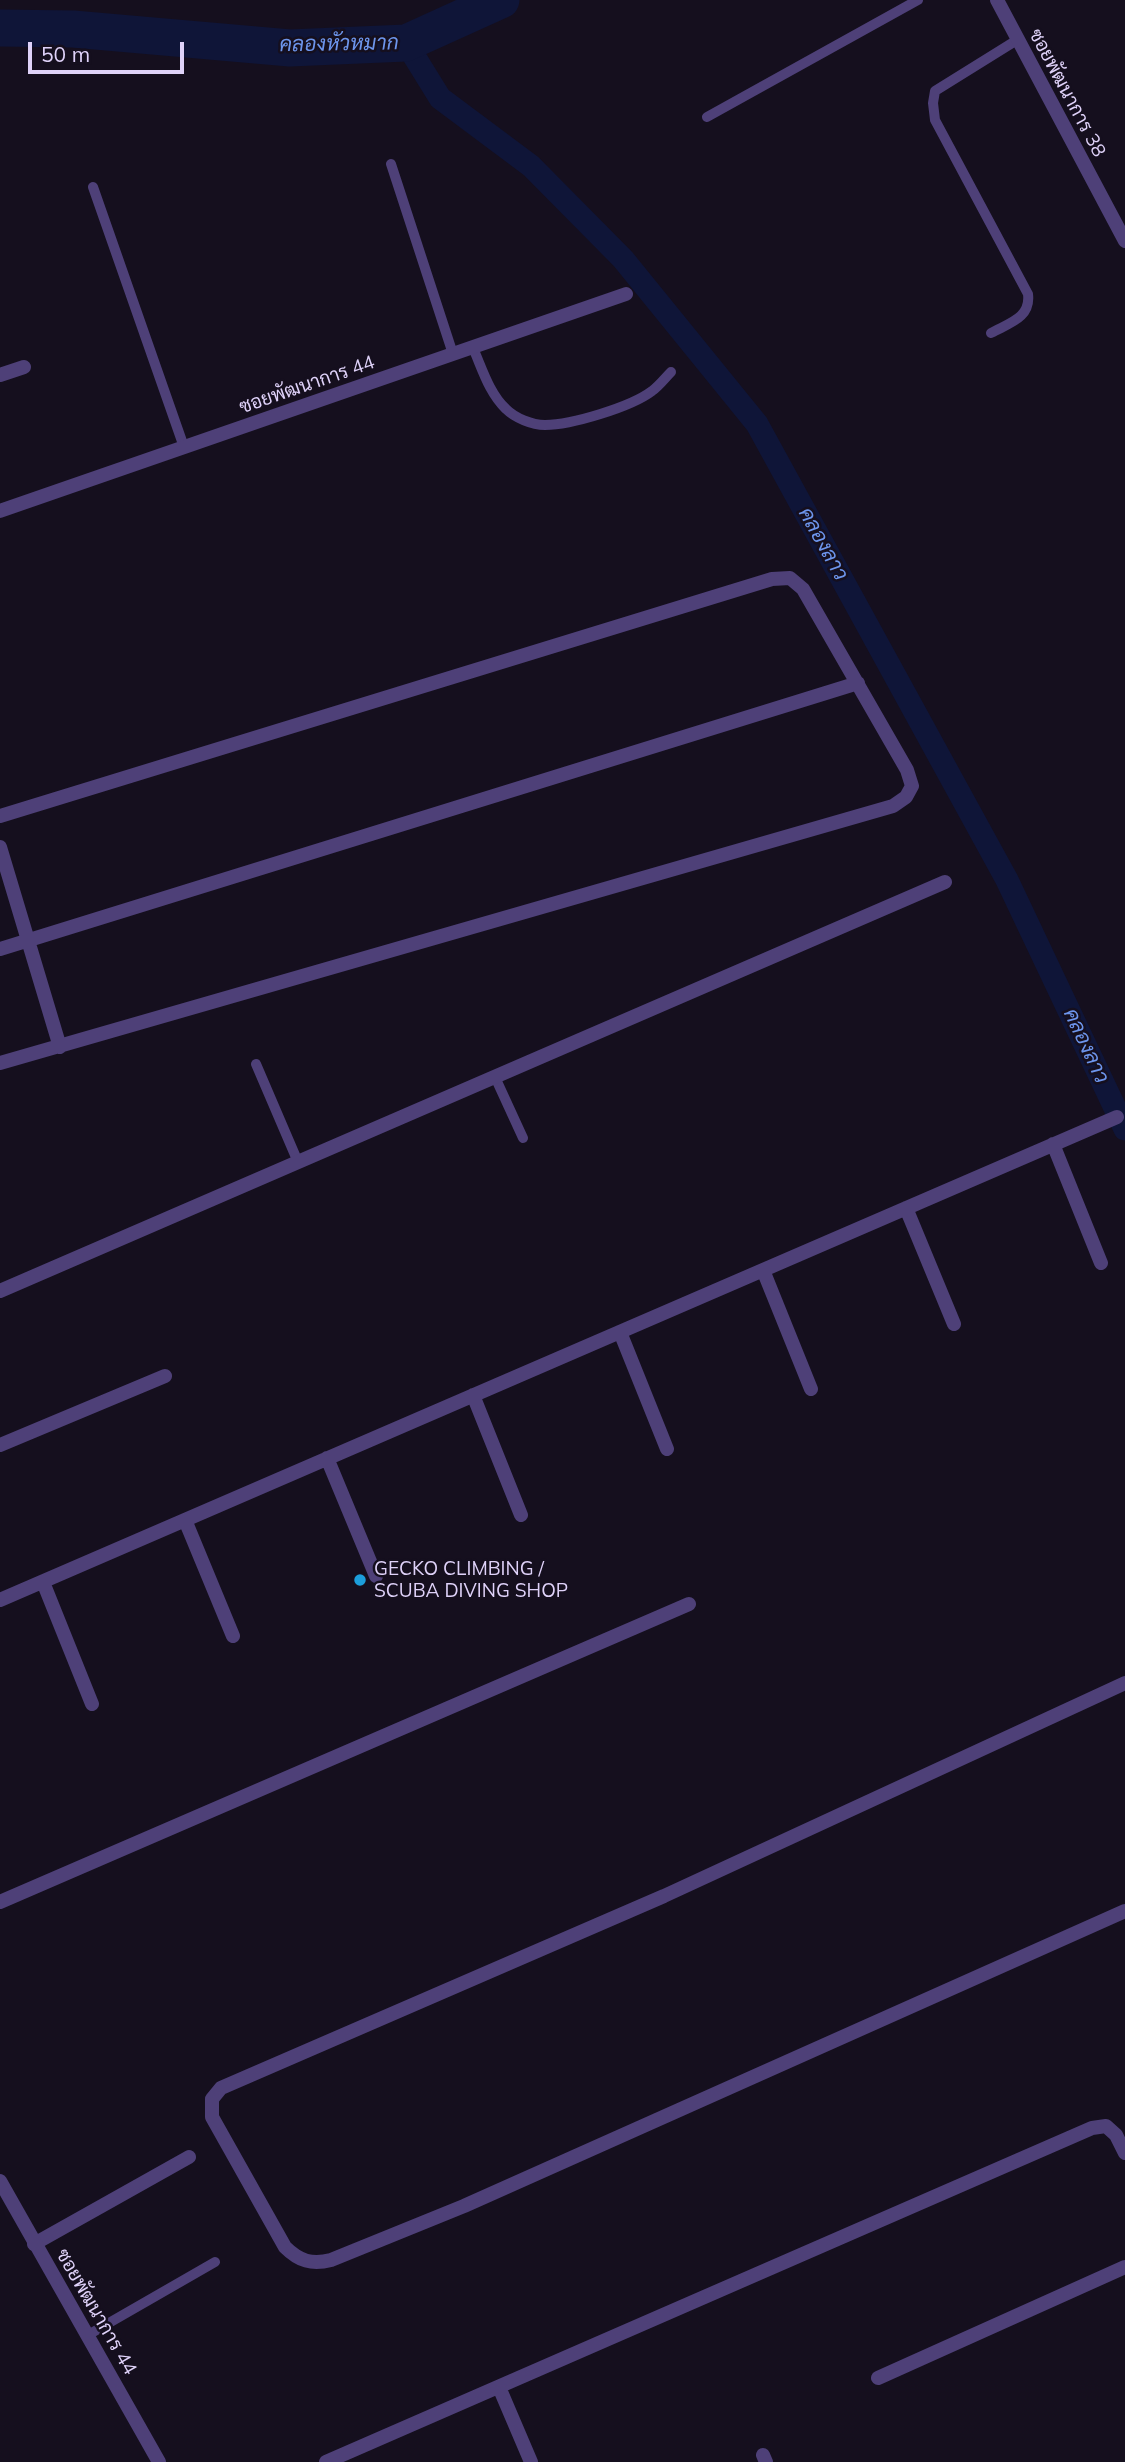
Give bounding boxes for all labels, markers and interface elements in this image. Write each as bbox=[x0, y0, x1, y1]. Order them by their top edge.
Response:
street label: ซอยพัฒนาการ 38 bbox=[1024, 25, 1110, 161]
scale bar bbox=[32, 28, 187, 72]
water label: คลองหัวหมาก bbox=[279, 30, 399, 58]
text: 50 m bbox=[41, 41, 90, 67]
street label: ซอยพัฒนาการ 44 bbox=[236, 351, 378, 419]
water label: คลองลาว bbox=[793, 503, 853, 585]
water label: คลองลาว bbox=[1058, 1005, 1114, 1087]
place label: GECKO CLIMBING / SCUBA DIVING SHOP bbox=[374, 1558, 568, 1602]
marker: GECKO CLIMBING / SCUBA DIVING SHOP bbox=[352, 1572, 368, 1588]
street label: ซอยพัฒนาการ 44 bbox=[51, 2245, 141, 2379]

